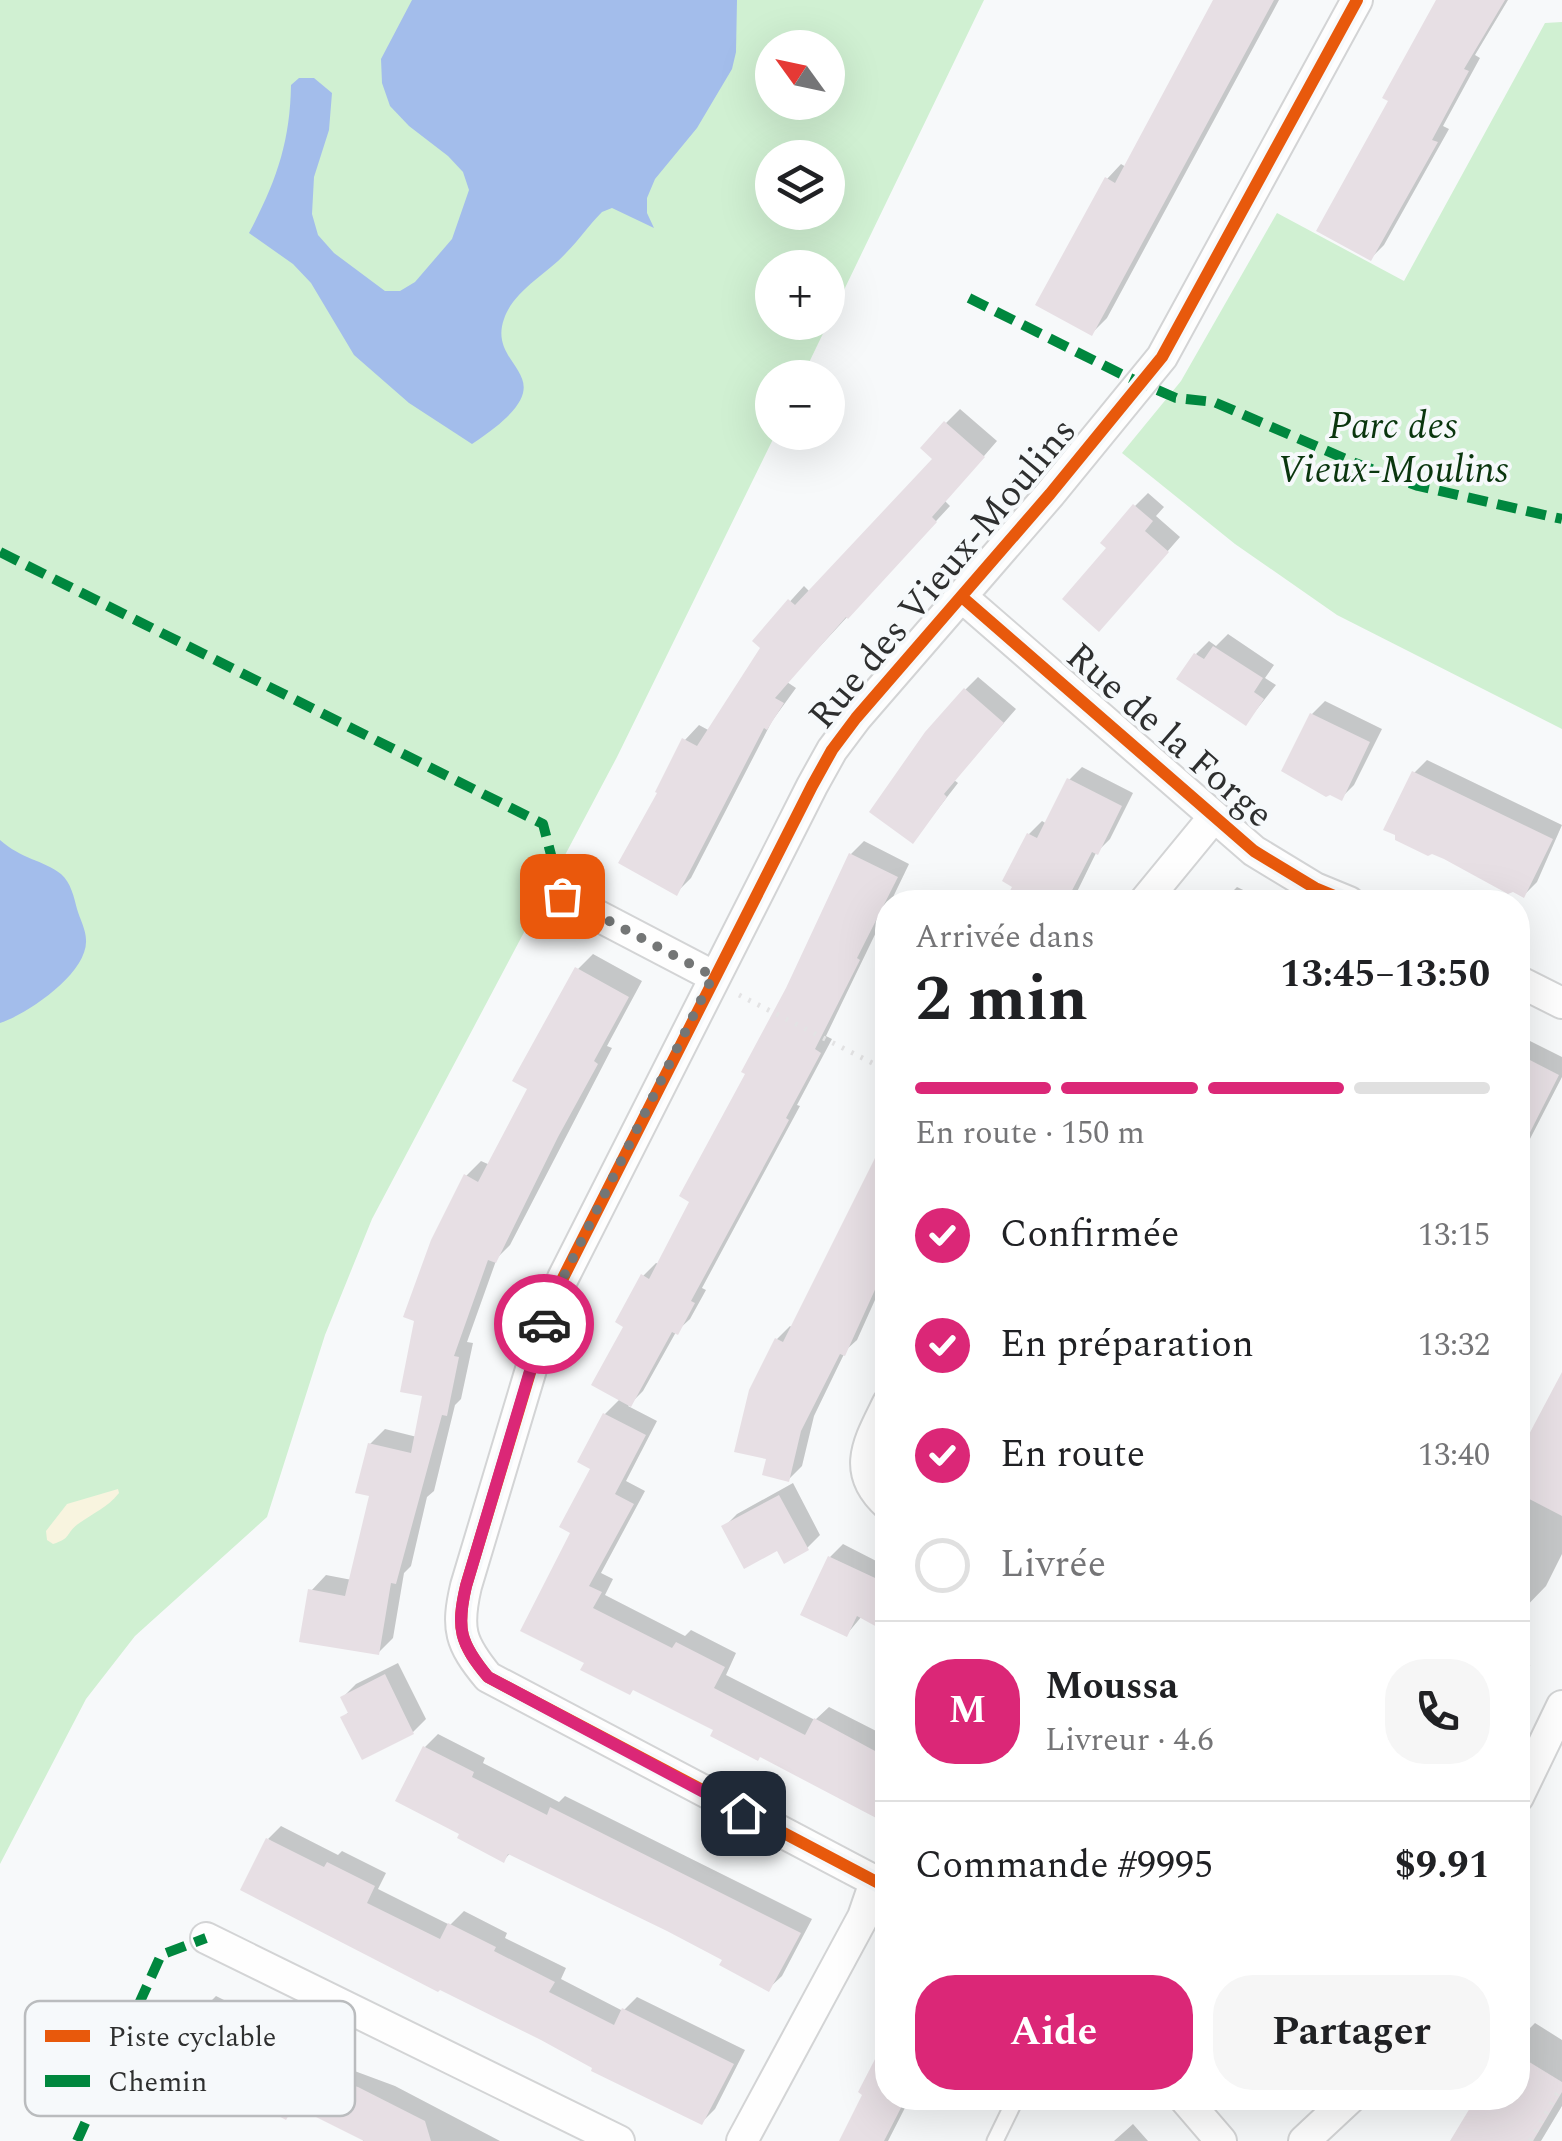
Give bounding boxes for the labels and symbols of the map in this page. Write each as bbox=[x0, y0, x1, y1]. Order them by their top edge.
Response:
north arrow bbox=[755, 30, 845, 120]
park label: Parc des Vieux-Moulins bbox=[1278, 398, 1508, 500]
street label: Rue des Vieux-Moulins bbox=[795, 405, 1091, 743]
street label: Rue de la Forge bbox=[1052, 629, 1286, 843]
pin bbox=[520, 854, 605, 939]
courier bbox=[494, 1274, 594, 1374]
pin bbox=[701, 1771, 786, 1856]
legend bbox=[25, 2001, 355, 2116]
text: Piste cyclable bbox=[108, 2016, 276, 2059]
text: Chemin bbox=[108, 2061, 207, 2104]

